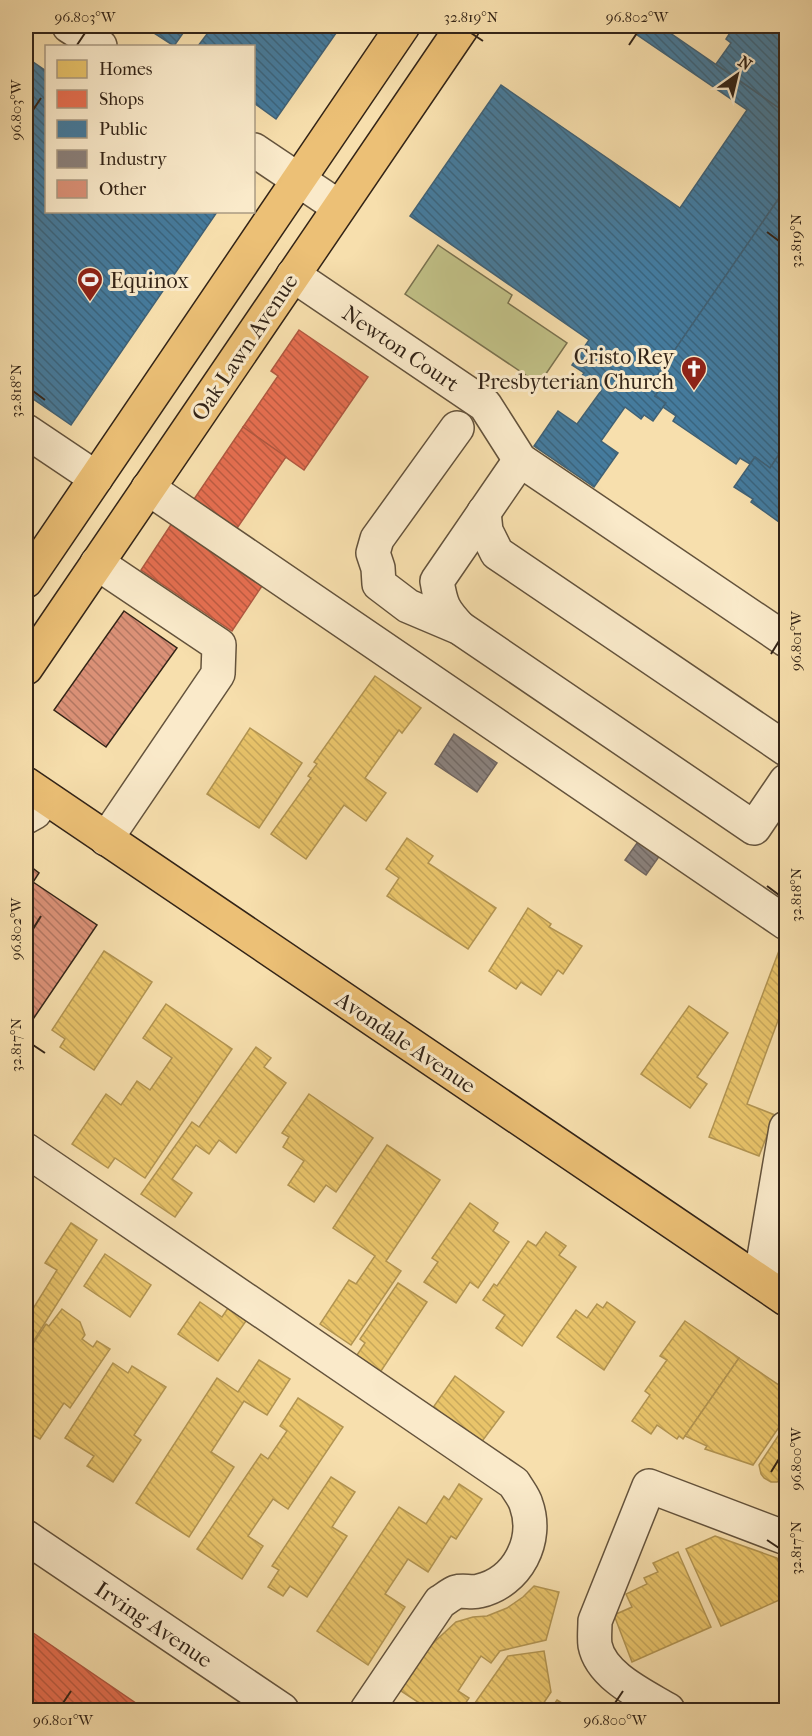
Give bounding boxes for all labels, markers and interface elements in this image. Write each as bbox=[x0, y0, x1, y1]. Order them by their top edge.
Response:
text: 96.803°W bbox=[54, 8, 117, 26]
text: 32.819°N bbox=[444, 8, 499, 26]
text: 96.802°W bbox=[606, 8, 670, 26]
legend bbox=[45, 45, 255, 213]
north arrow bbox=[707, 45, 767, 105]
text: N bbox=[735, 52, 756, 75]
text: Homes bbox=[99, 59, 153, 80]
text: 96.803°W bbox=[7, 78, 25, 141]
text: Shops bbox=[99, 89, 144, 110]
text: Public bbox=[99, 119, 147, 140]
text: Industry bbox=[99, 149, 168, 170]
text: Other bbox=[99, 179, 147, 200]
text: 32.819°N bbox=[787, 213, 805, 268]
sports icon: Equinox bbox=[75, 265, 105, 303]
place label: Equinox bbox=[110, 268, 189, 294]
street label: Oak Lawn Avenue bbox=[186, 269, 304, 426]
street label: Newton Court bbox=[337, 300, 464, 398]
place label: Cristo Rey Presbyterian Church bbox=[477, 344, 675, 395]
church icon: Cristo Rey Presbyterian Church bbox=[679, 354, 709, 392]
text: 32.818°N bbox=[7, 363, 25, 418]
text: 96.801°W bbox=[787, 610, 805, 671]
text: 32.818°N bbox=[787, 867, 805, 922]
text: 96.802°W bbox=[7, 896, 25, 960]
street label: Avondale Avenue bbox=[330, 986, 480, 1099]
text: 32.817°N bbox=[7, 1018, 25, 1072]
text: 96.800°W bbox=[787, 1426, 805, 1491]
text: 32.817°N bbox=[787, 1521, 805, 1575]
street label: Irving Avenue bbox=[90, 1576, 217, 1674]
text: 96.801°W bbox=[33, 1711, 94, 1729]
text: 96.800°W bbox=[583, 1711, 648, 1729]

